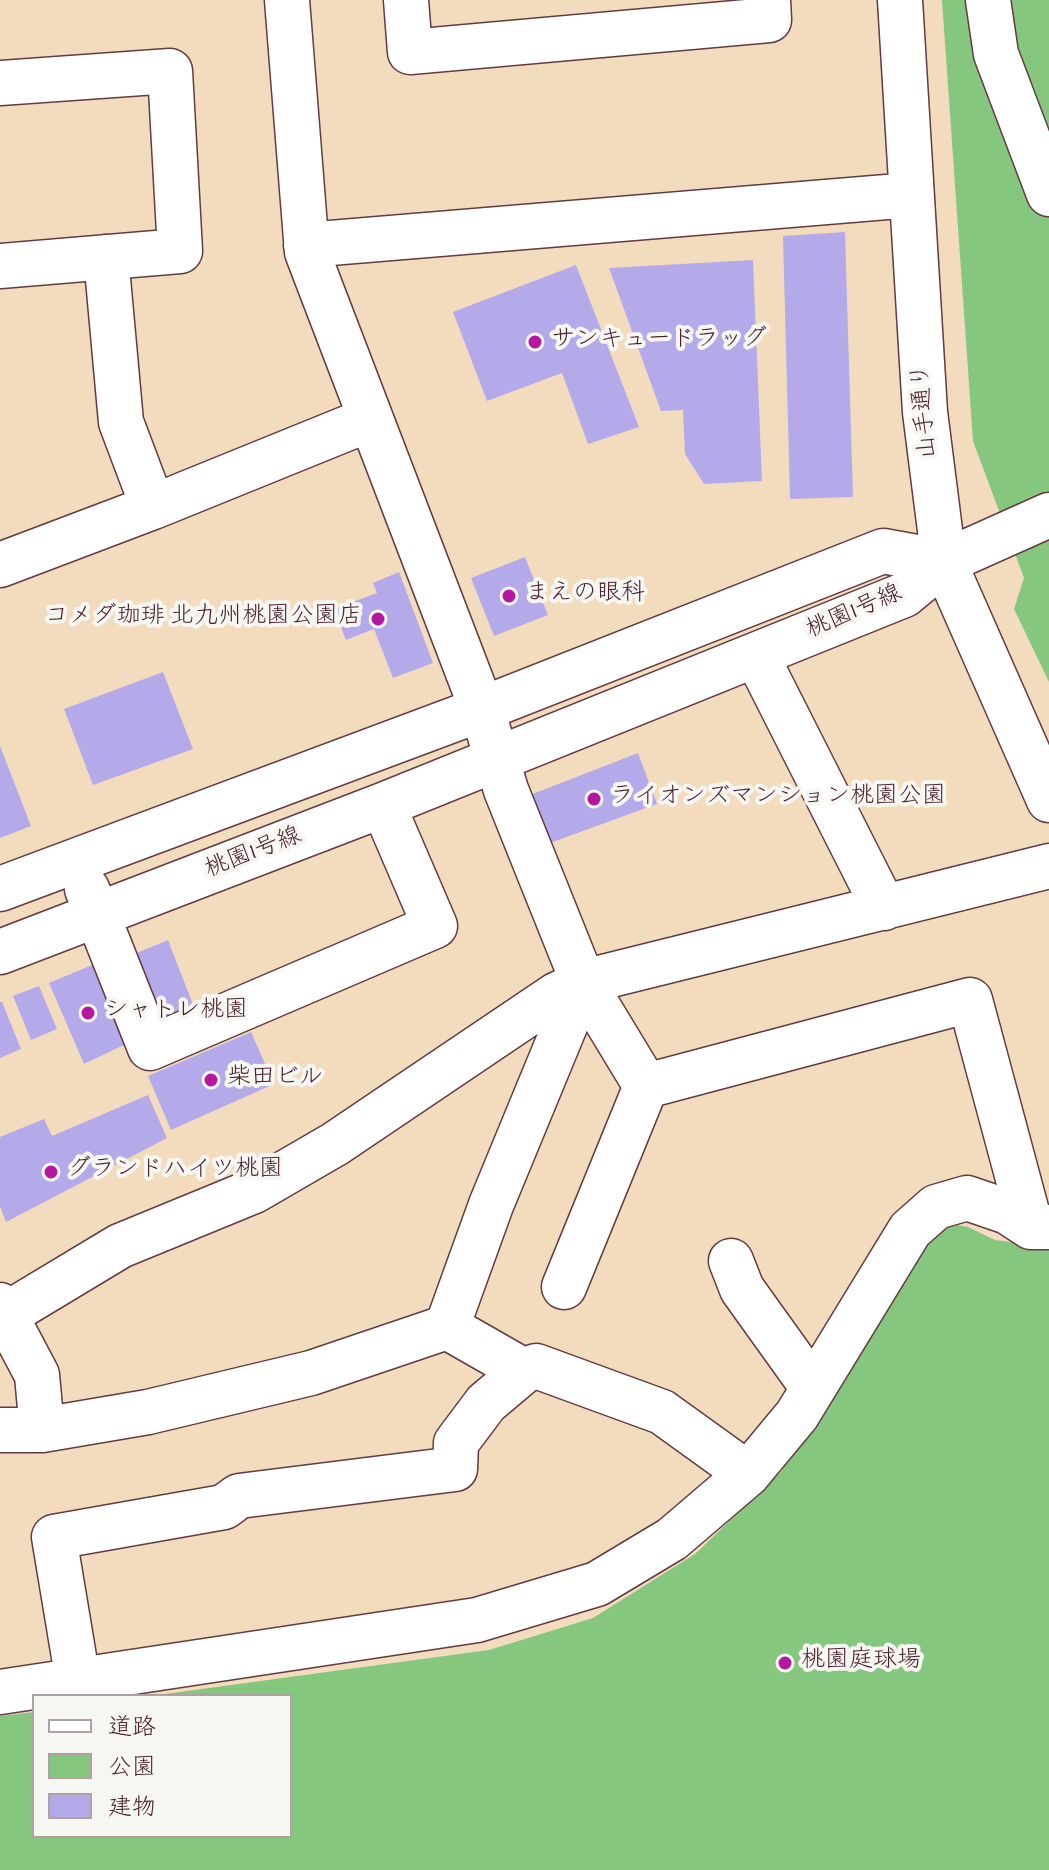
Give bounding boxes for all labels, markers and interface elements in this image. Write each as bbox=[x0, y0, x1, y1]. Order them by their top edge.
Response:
place label: サンキュードラッグ bbox=[551, 328, 767, 356]
marker: サンキュードラッグ bbox=[526, 333, 544, 351]
street label: 山手通り bbox=[908, 362, 946, 460]
street label: 桃園1号線 bbox=[803, 581, 907, 647]
place label: まえの眼科 bbox=[525, 582, 645, 610]
marker: まえの眼科 bbox=[500, 587, 518, 605]
place label: コメダ珈琲 北九州桃園公園店 bbox=[45, 605, 362, 633]
marker: コメダ珈琲 北九州桃園公園店 bbox=[369, 610, 387, 628]
place label: ライオンズマンション桃園公園 bbox=[610, 785, 946, 813]
marker: ライオンズマンション桃園公園 bbox=[585, 790, 603, 808]
street label: 桃園1号線 bbox=[202, 823, 306, 887]
place label: シャトレ桃園 bbox=[104, 999, 248, 1027]
marker: シャトレ桃園 bbox=[79, 1004, 97, 1022]
place label: 柴田ビル bbox=[227, 1066, 323, 1094]
marker: 柴田ビル bbox=[202, 1071, 220, 1089]
place label: グランドハイツ桃園 bbox=[67, 1158, 283, 1186]
marker: グランドハイツ桃園 bbox=[42, 1163, 60, 1181]
place label: 桃園庭球場 bbox=[801, 1649, 921, 1677]
marker: 桃園庭球場 bbox=[776, 1654, 794, 1672]
legend bbox=[32, 1694, 292, 1838]
text: 道路 bbox=[108, 1712, 156, 1746]
text: 公園 bbox=[108, 1752, 156, 1786]
text: 建物 bbox=[108, 1792, 156, 1826]

